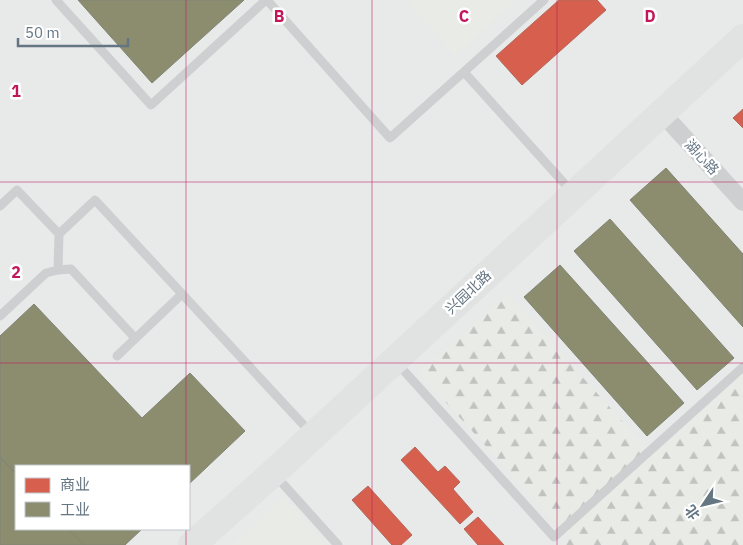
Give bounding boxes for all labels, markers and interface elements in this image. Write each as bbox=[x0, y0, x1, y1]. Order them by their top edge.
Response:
text: B bbox=[274, 6, 285, 26]
text: C bbox=[459, 6, 469, 26]
text: D bbox=[644, 6, 656, 26]
scale bar bbox=[18, 15, 128, 47]
text: 50 m bbox=[25, 23, 60, 42]
text: 1 bbox=[11, 81, 21, 101]
street label: 湖心路 bbox=[681, 136, 723, 178]
text: 2 bbox=[11, 262, 21, 282]
street label: 兴园北路 bbox=[441, 266, 495, 318]
legend bbox=[15, 465, 190, 530]
text: 商业 bbox=[60, 475, 90, 494]
north arrow bbox=[678, 480, 728, 530]
text: 工业 bbox=[60, 500, 90, 519]
text: 北 bbox=[681, 502, 704, 523]

